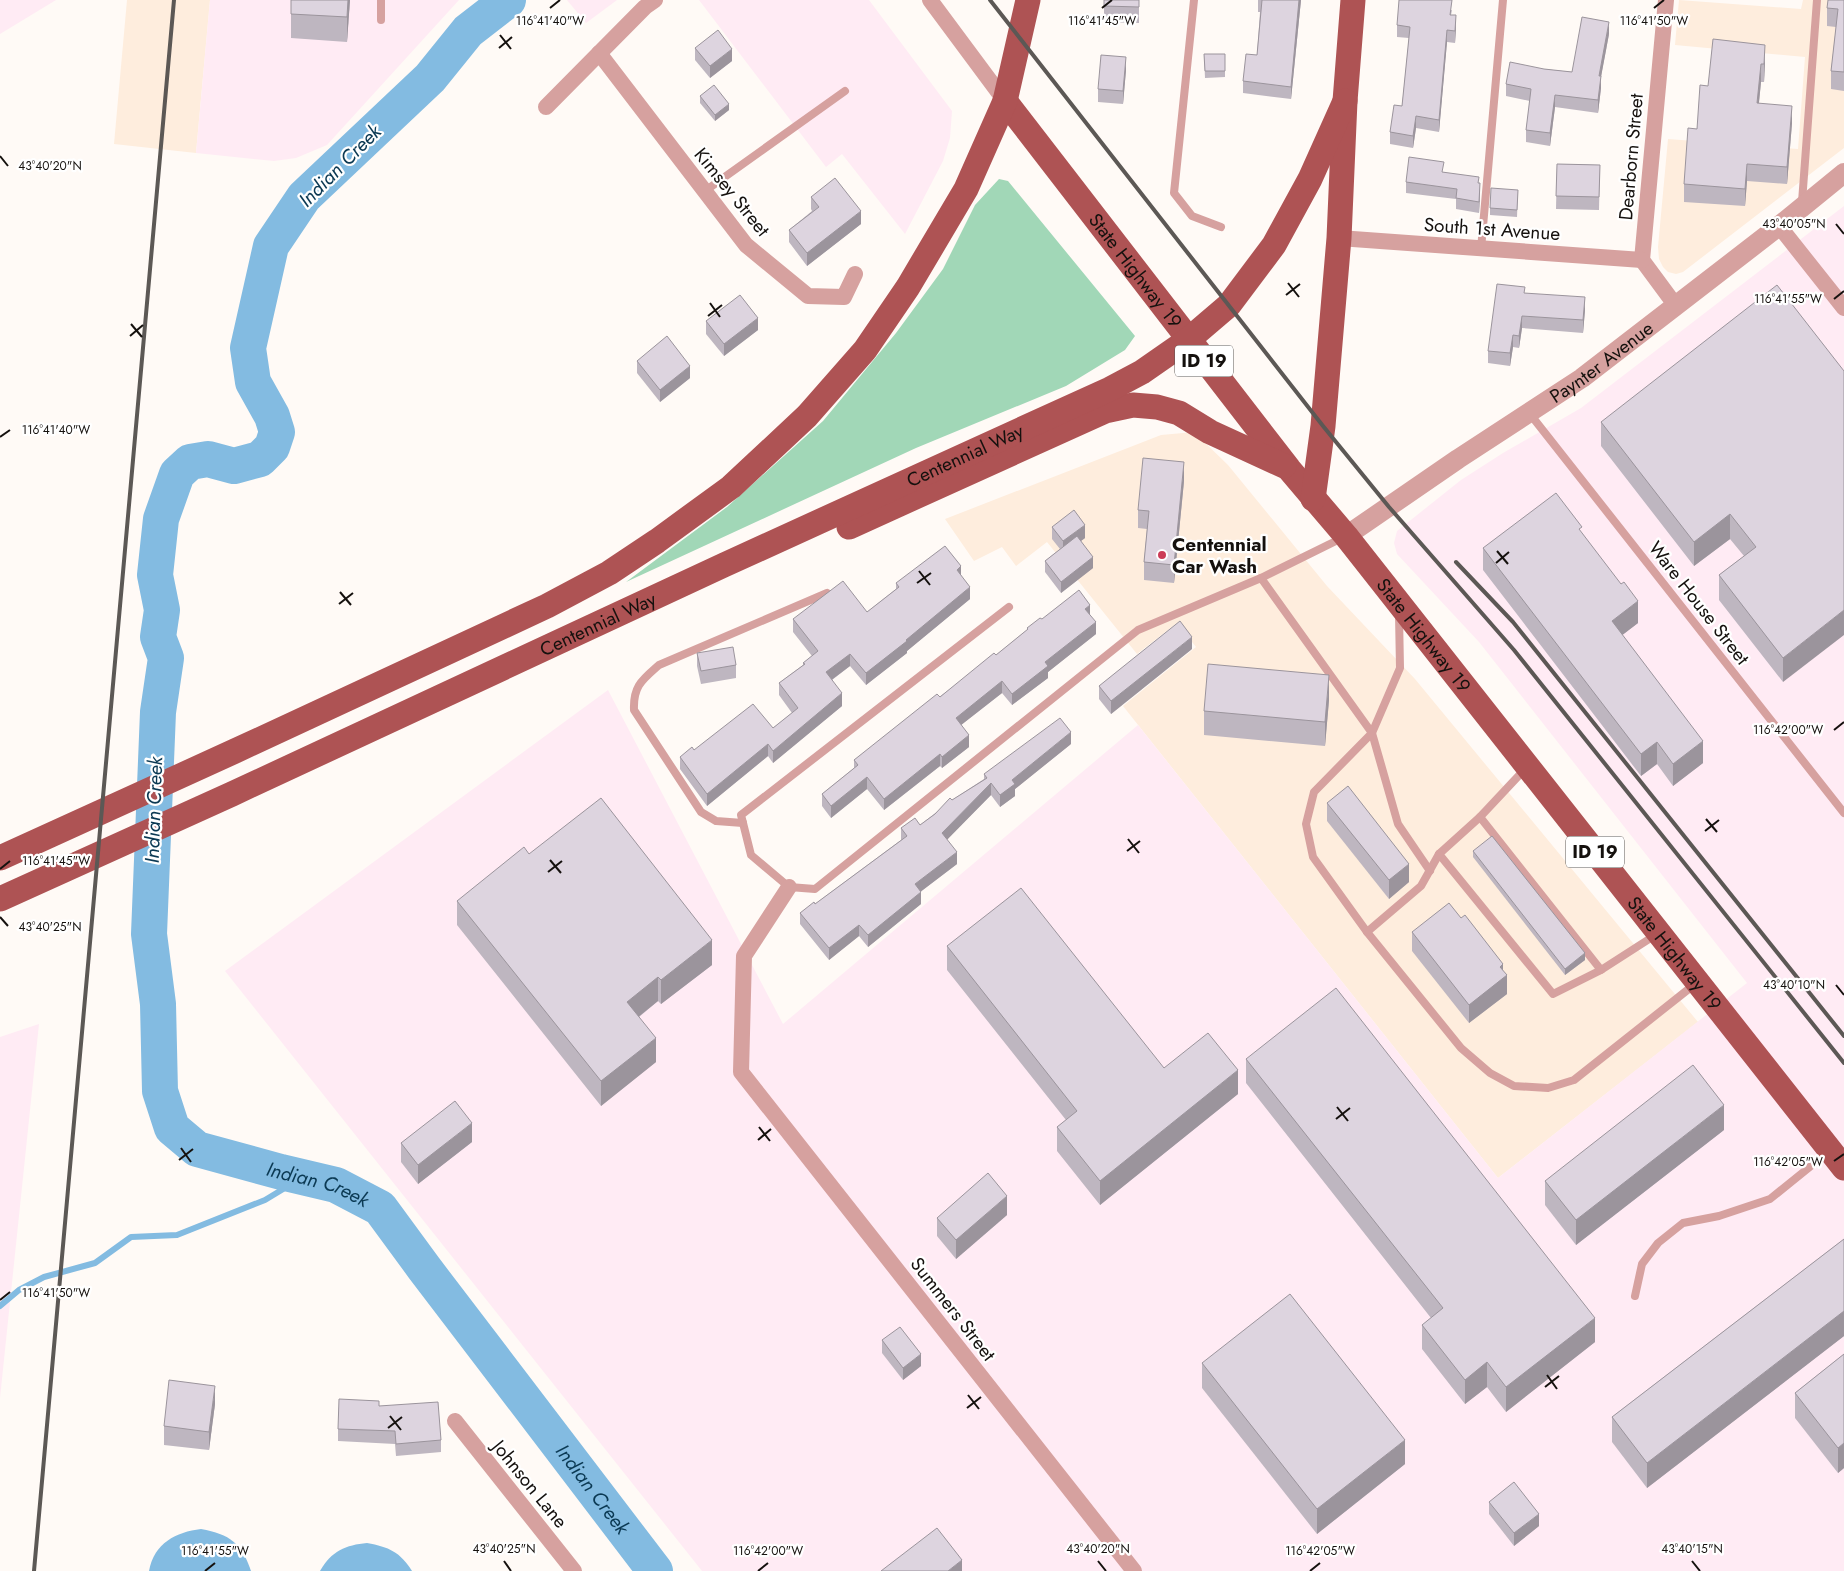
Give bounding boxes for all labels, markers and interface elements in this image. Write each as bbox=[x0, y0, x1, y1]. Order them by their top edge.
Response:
text: 116°41'40"W bbox=[516, 12, 584, 30]
text: 116°41'45"W bbox=[1068, 12, 1136, 30]
text: 116°41'50"W bbox=[1620, 12, 1688, 30]
street label: Dearborn Street bbox=[1612, 92, 1650, 221]
water label: Indian Creek bbox=[292, 117, 389, 214]
street label: Kimsey Street bbox=[688, 142, 776, 242]
text: 43°40'20"N bbox=[18, 157, 82, 175]
street label: State Highway 19 bbox=[1083, 207, 1189, 334]
street label: South 1st Avenue bbox=[1423, 211, 1561, 247]
text: 43°40'05"N bbox=[1762, 215, 1826, 233]
text: 116°41'55"W bbox=[1754, 290, 1822, 308]
street label: Paynter Avenue bbox=[1544, 314, 1659, 409]
road number: ID 19 bbox=[1175, 346, 1233, 376]
street label: Centennial Way bbox=[902, 417, 1028, 494]
text: 116°41'40"W bbox=[22, 421, 90, 439]
place label: Centennial Car Wash bbox=[1172, 531, 1267, 580]
street label: Ware House Street bbox=[1642, 536, 1756, 671]
marker: Centennial Car Wash bbox=[1156, 549, 1168, 561]
street label: State Highway 19 bbox=[1370, 572, 1478, 698]
street label: Centennial Way bbox=[535, 585, 661, 663]
text: 116°42'00"W bbox=[1753, 721, 1823, 739]
water label: Indian Creek bbox=[138, 755, 170, 864]
road number: ID 19 bbox=[1566, 836, 1624, 868]
text: 116°41'45"W bbox=[22, 852, 90, 870]
street label: State Highway 19 bbox=[1621, 890, 1728, 1016]
text: 43°40'25"N bbox=[19, 918, 81, 936]
text: 43°40'10"N bbox=[1763, 976, 1825, 994]
text: 116°42'05"W bbox=[1753, 1153, 1823, 1171]
water label: Indian Creek bbox=[263, 1154, 376, 1215]
street label: Summers Street bbox=[904, 1251, 1002, 1367]
text: 116°41'50"W bbox=[22, 1284, 90, 1302]
street label: Johnson Lane bbox=[484, 1432, 574, 1534]
water label: Indian Creek bbox=[549, 1438, 637, 1542]
text: 43°40'25"N bbox=[473, 1540, 535, 1558]
text: 43°40'20"N bbox=[1066, 1540, 1130, 1558]
text: 43°40'15"N bbox=[1661, 1540, 1723, 1558]
text: 116°41'55"W bbox=[181, 1542, 249, 1560]
text: 116°42'00"W bbox=[733, 1542, 803, 1560]
text: 116°42'05"W bbox=[1285, 1542, 1355, 1560]

